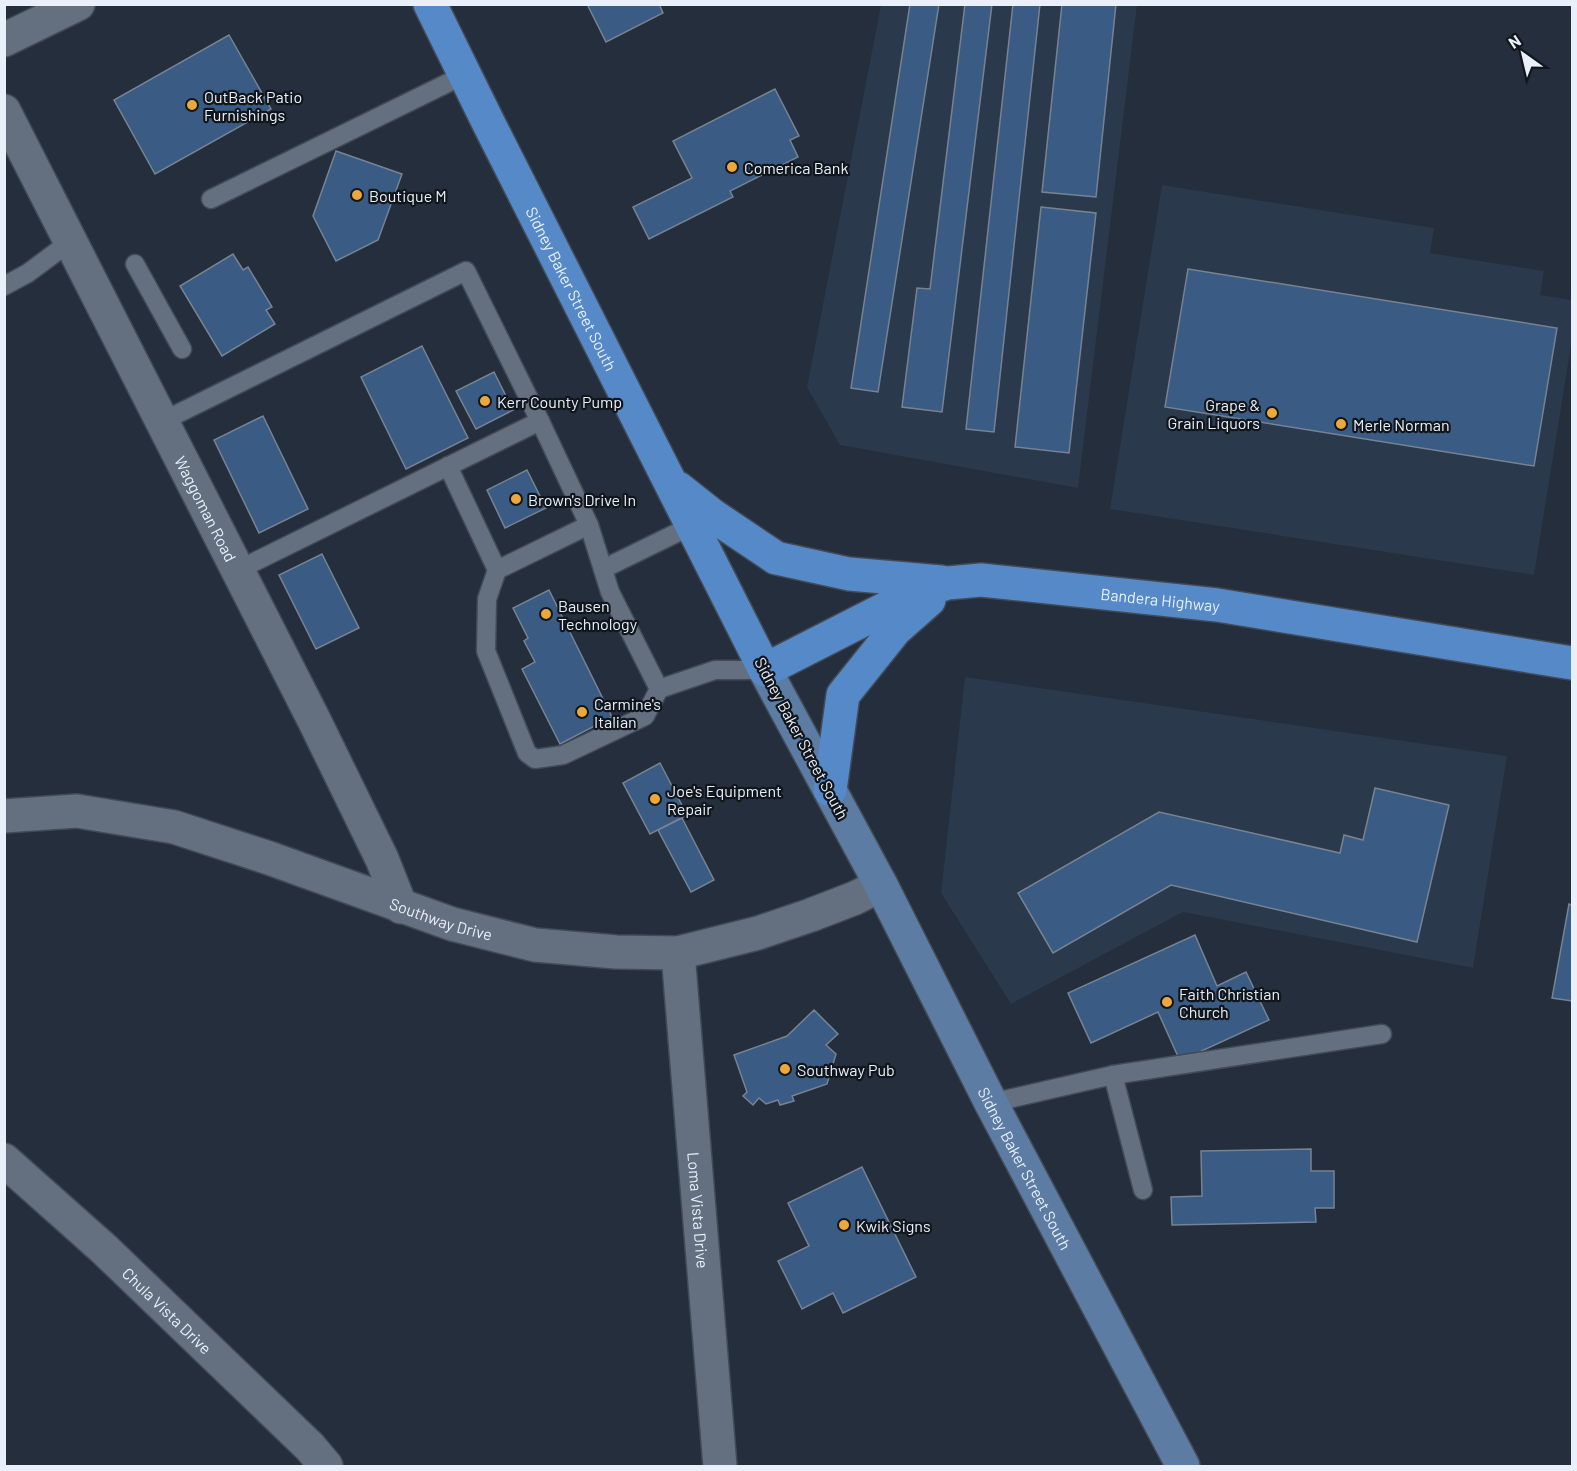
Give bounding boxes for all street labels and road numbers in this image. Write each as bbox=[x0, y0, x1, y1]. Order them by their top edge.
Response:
street label: Sidney Baker Street South bbox=[523, 203, 621, 374]
street label: Waggoman Road bbox=[172, 452, 241, 564]
street label: Bandera Highway bbox=[1100, 583, 1221, 615]
street label: Sidney Baker Street South bbox=[751, 654, 853, 822]
street label: Southway Drive bbox=[387, 893, 494, 943]
street label: Sidney Baker Street South bbox=[975, 1084, 1076, 1252]
street label: Loma Vista Drive bbox=[685, 1151, 713, 1269]
street label: Chula Vista Drive bbox=[119, 1263, 216, 1357]

